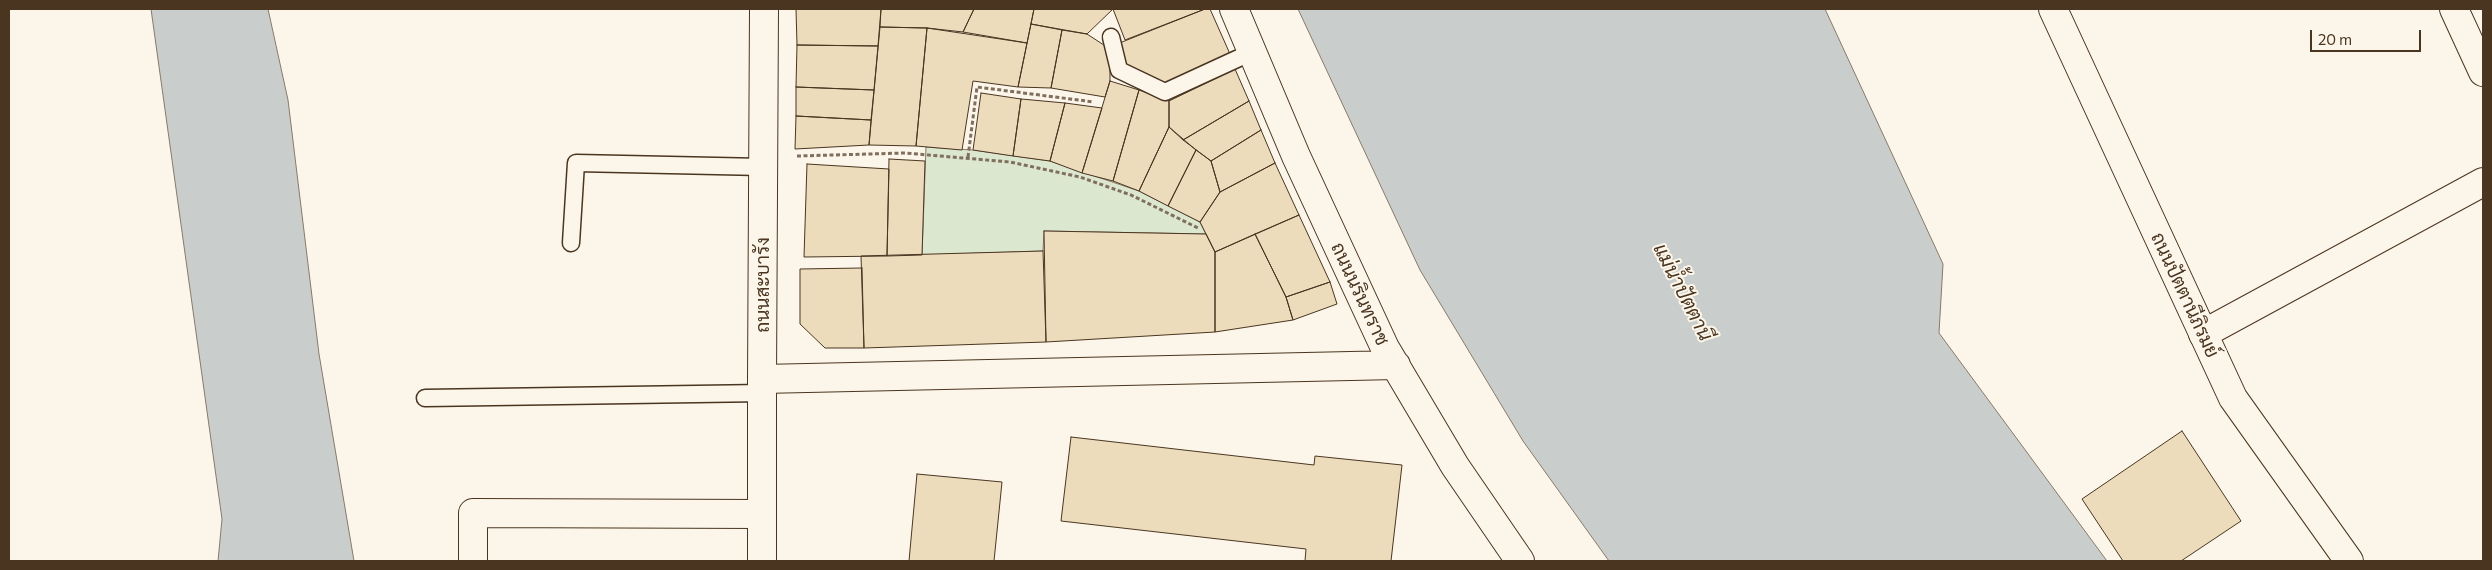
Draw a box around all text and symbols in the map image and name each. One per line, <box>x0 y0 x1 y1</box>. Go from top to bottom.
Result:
scale bar <box>2312 20 2423 52</box>
text: 20 m <box>2318 30 2352 48</box>
street label: ถนนปัตตานีภิรมย์ <box>2146 229 2224 361</box>
street label: ถนนสะบารัง <box>752 237 774 333</box>
street label: ถนนนรินทราช <box>1326 239 1394 349</box>
water label: แม่น้ำปัตตานี <box>1648 239 1718 345</box>

